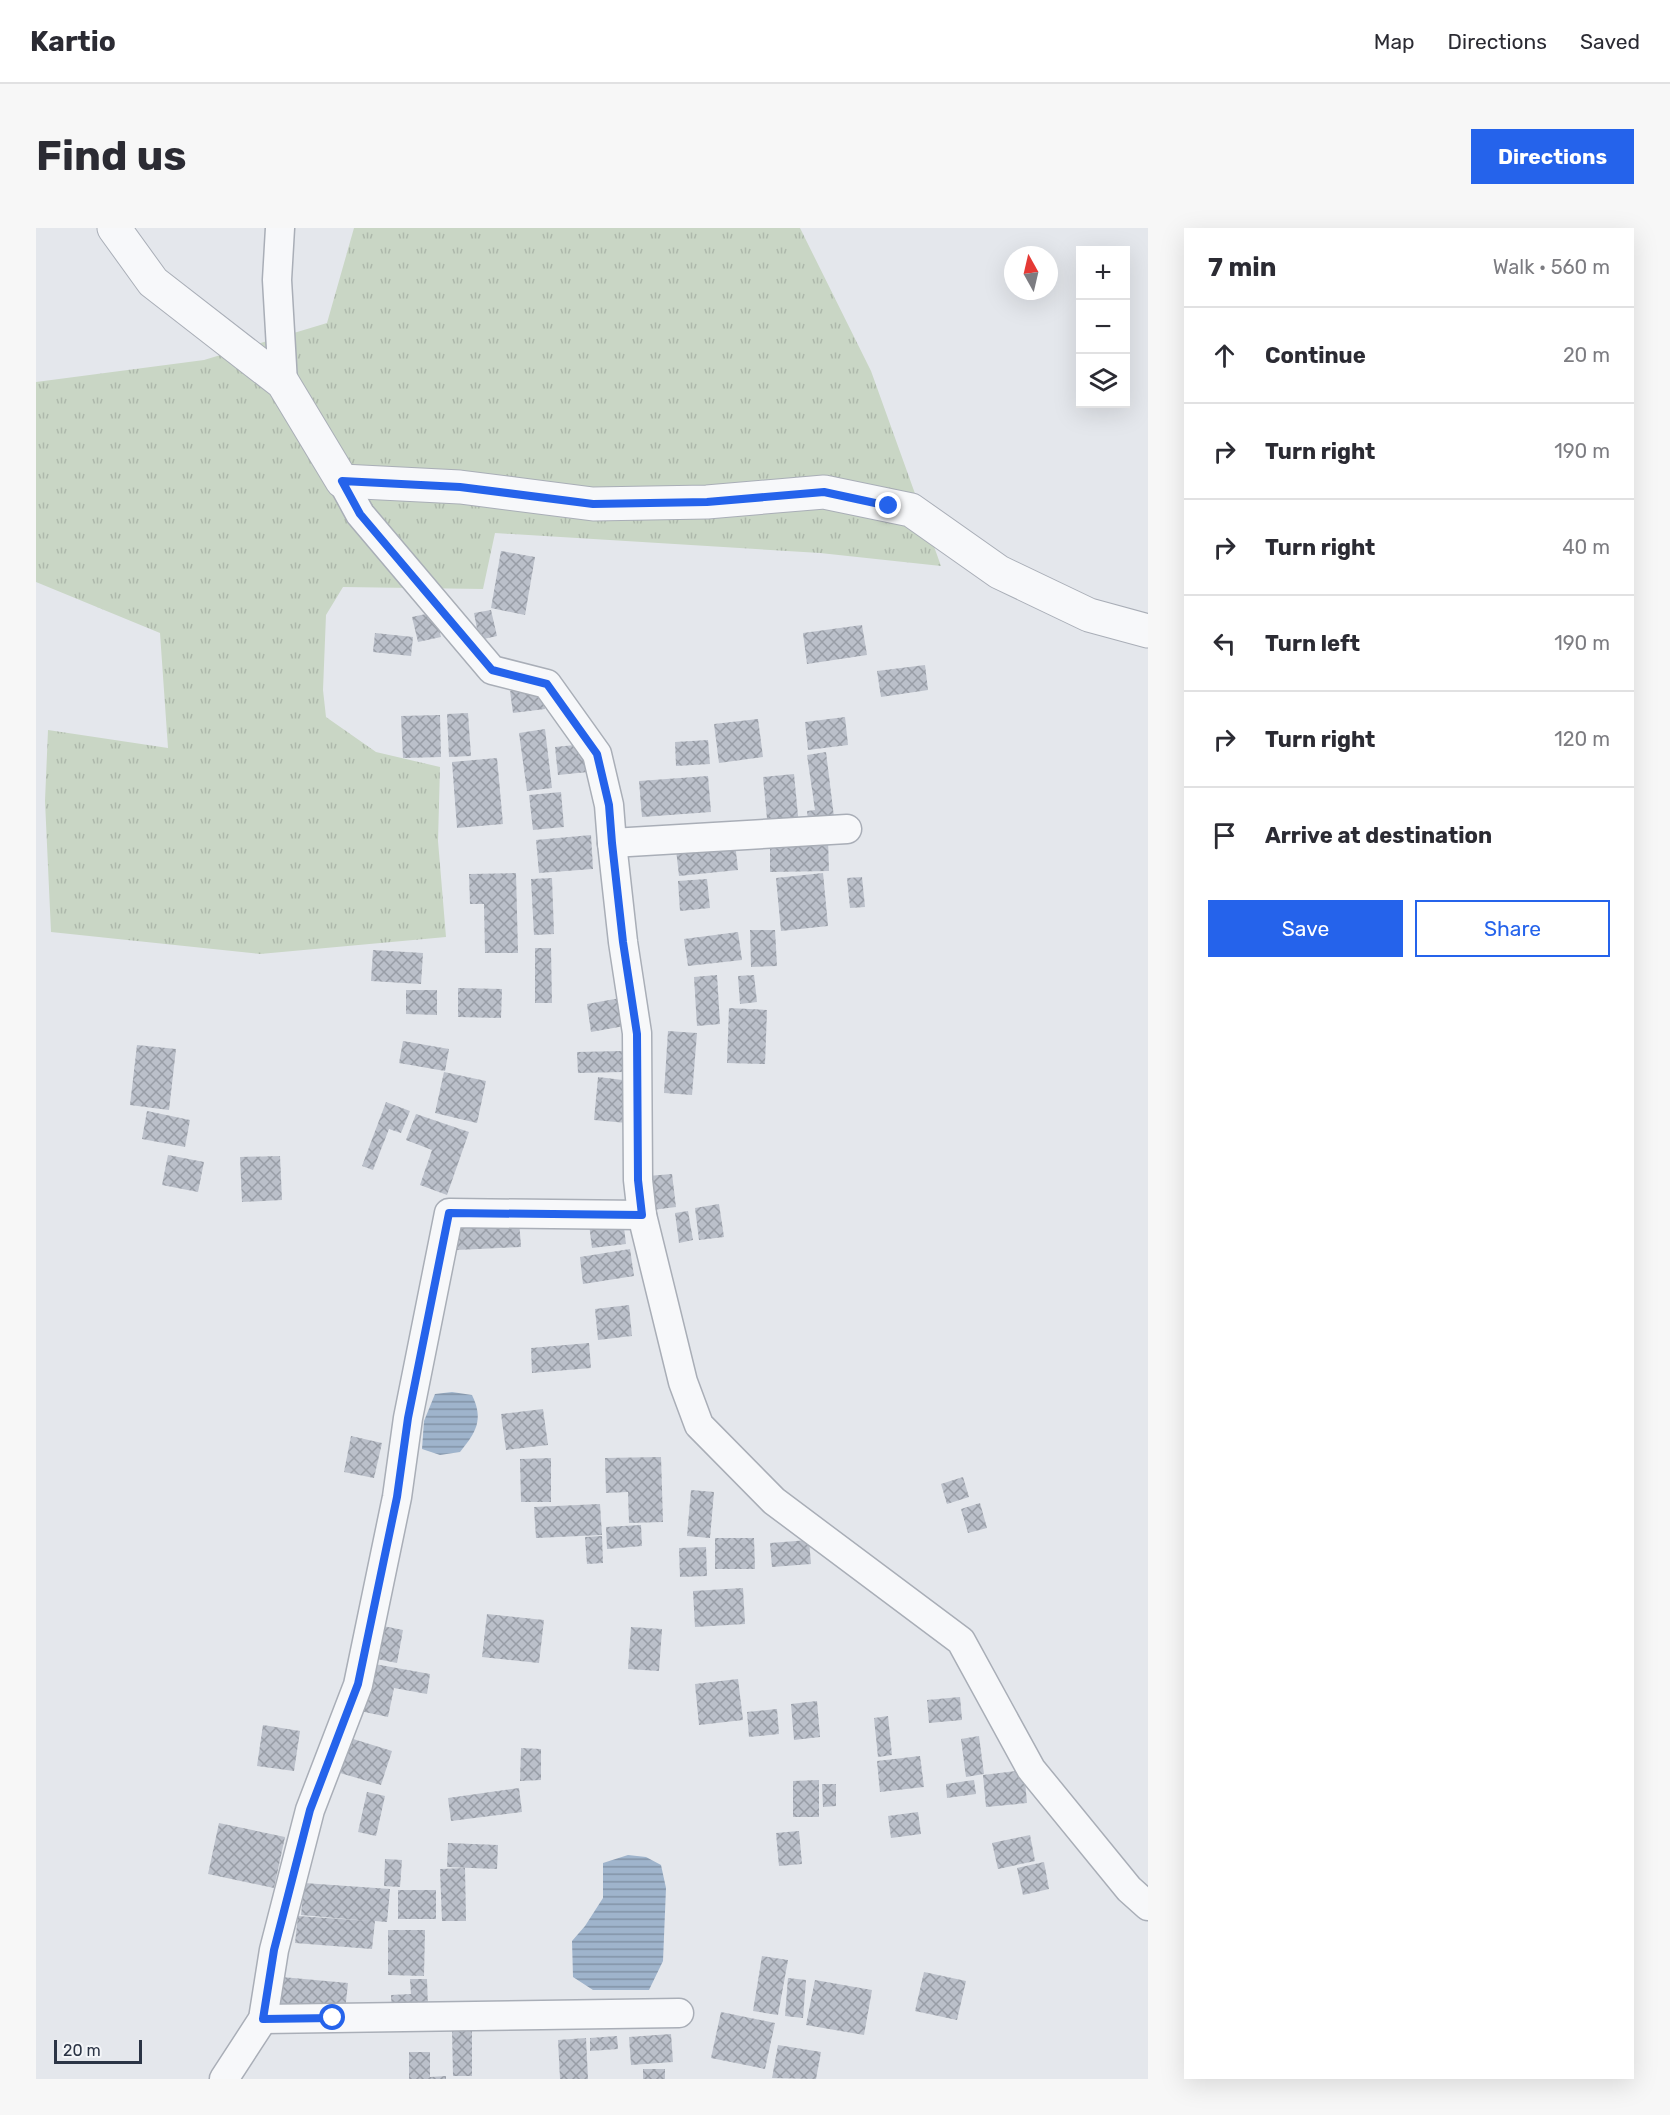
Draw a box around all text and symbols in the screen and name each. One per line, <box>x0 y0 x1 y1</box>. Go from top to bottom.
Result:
text: Kartio <box>30 25 116 58</box>
text: Map <box>1374 29 1415 54</box>
text: Directions <box>1448 29 1547 54</box>
text: Saved <box>1580 29 1640 54</box>
button: Directions <box>1471 129 1634 184</box>
text: Find us <box>36 131 187 181</box>
north arrow <box>1004 246 1058 300</box>
map controls <box>1076 246 1130 408</box>
button: + <box>1076 246 1130 300</box>
text: 7 min <box>1208 252 1276 283</box>
text: Walk · 560 m <box>1493 255 1610 279</box>
button: − <box>1076 300 1130 354</box>
icon: ahead <box>1208 339 1241 372</box>
text: Continue <box>1265 342 1366 369</box>
text: 20 m <box>1563 343 1610 367</box>
button: layers <box>1076 354 1130 408</box>
icon: right <box>1208 435 1241 468</box>
text: Turn right <box>1265 438 1375 465</box>
text: 190 m <box>1554 439 1610 463</box>
route end <box>875 492 901 518</box>
icon: right <box>1208 531 1241 564</box>
text: Turn right <box>1265 534 1375 561</box>
text: 40 m <box>1562 535 1610 559</box>
icon: left <box>1208 627 1241 660</box>
text: Turn left <box>1265 630 1360 657</box>
text: 190 m <box>1554 631 1610 655</box>
icon: right <box>1208 723 1241 756</box>
text: Turn right <box>1265 726 1375 753</box>
text: 120 m <box>1554 727 1610 751</box>
icon: arrive <box>1208 819 1241 852</box>
text: Arrive at destination <box>1265 822 1492 849</box>
button: Save <box>1208 900 1403 957</box>
button: Share <box>1415 900 1610 957</box>
route start <box>319 2004 345 2030</box>
scale bar <box>54 2037 142 2064</box>
text: 20 m <box>63 2041 101 2060</box>

